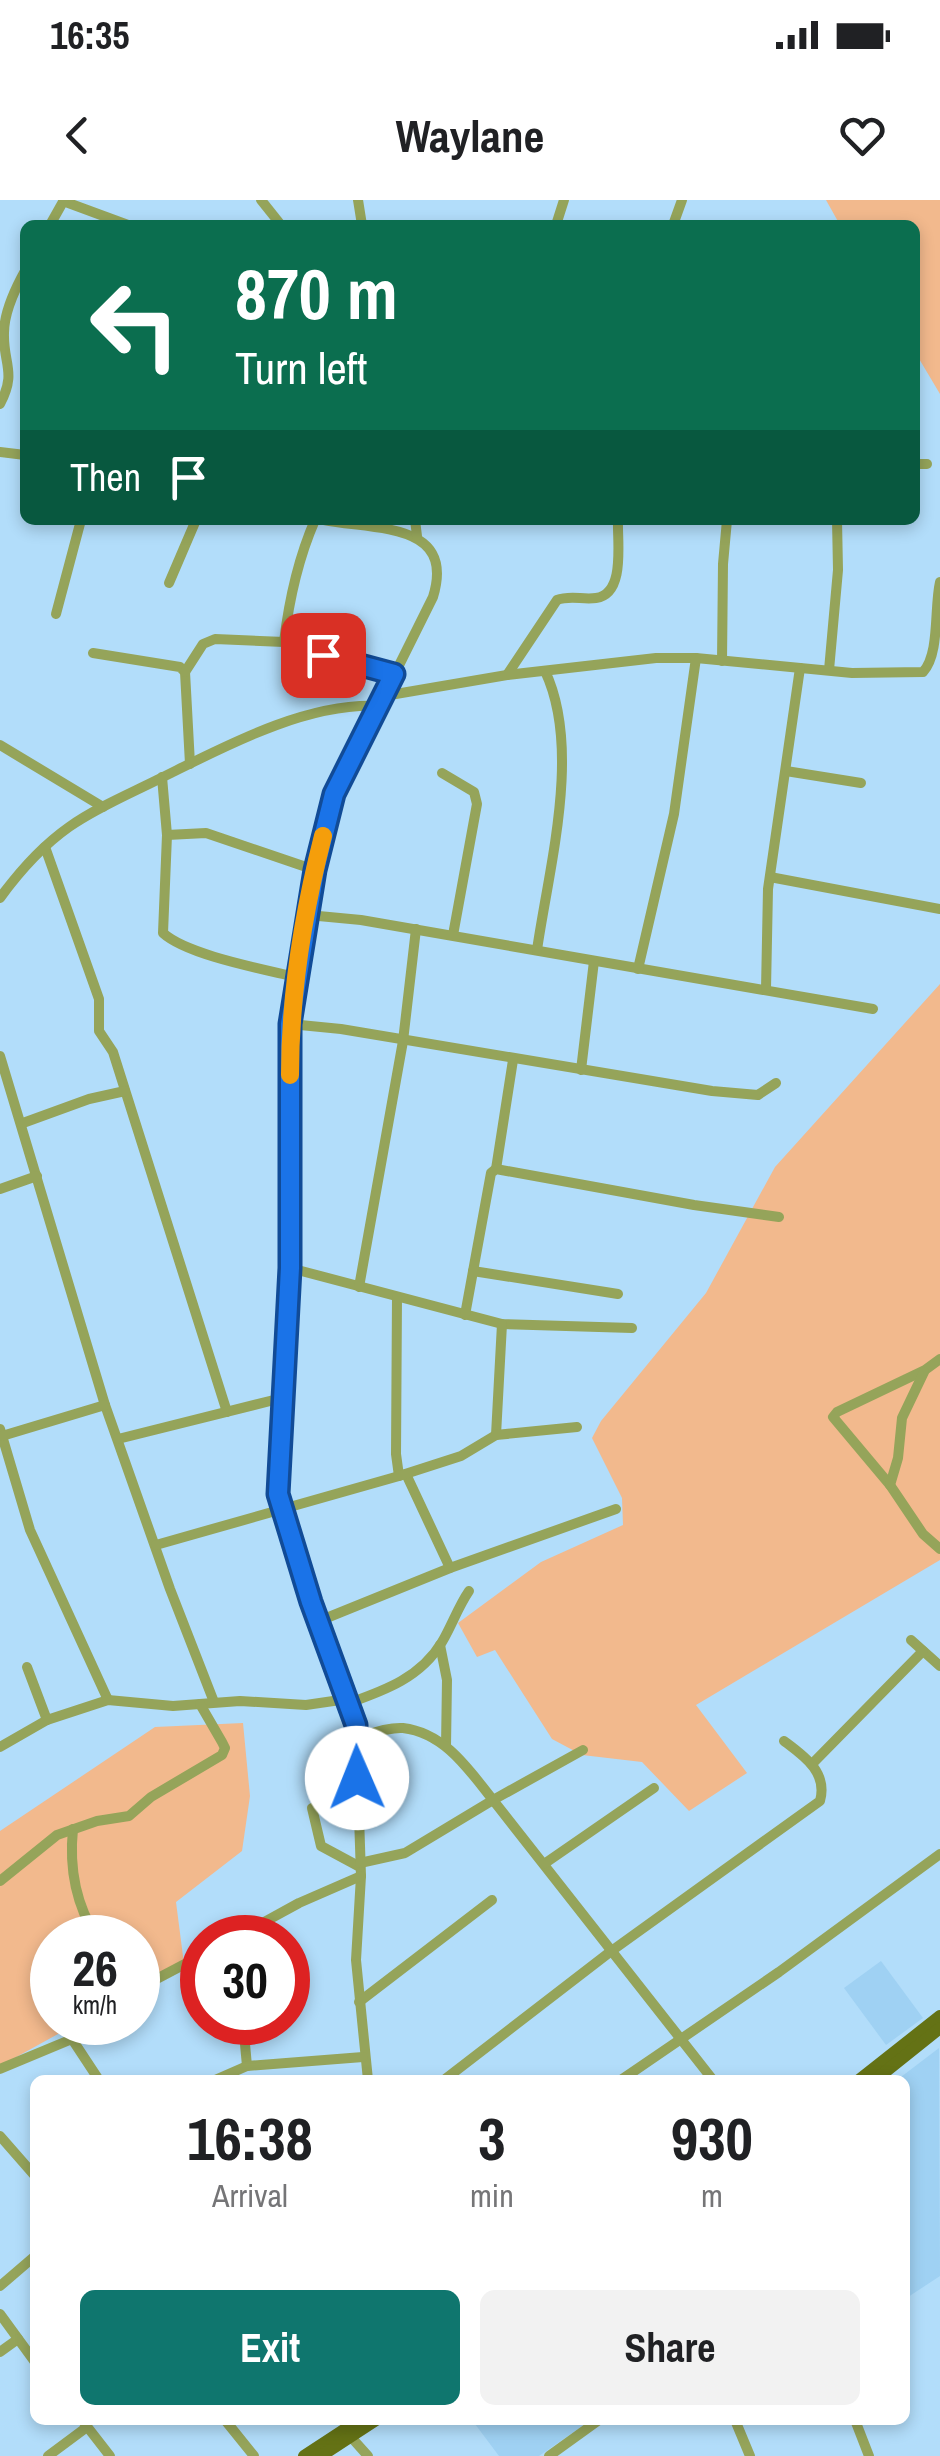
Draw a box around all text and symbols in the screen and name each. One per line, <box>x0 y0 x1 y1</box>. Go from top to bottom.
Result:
text: 16:35 <box>50 10 130 61</box>
text: Waylane <box>396 105 544 166</box>
icon: back <box>50 108 105 163</box>
icon: heart <box>835 108 890 163</box>
text: 870 m <box>235 247 398 341</box>
icon: left <box>70 260 200 390</box>
text: Turn left <box>235 337 367 398</box>
icon: arrive <box>161 450 216 505</box>
text: Then <box>70 452 141 503</box>
pin <box>281 613 366 698</box>
icon: arrive <box>296 628 351 683</box>
position arrow <box>305 1726 409 1830</box>
speed limit sign: 30 <box>180 1915 310 2045</box>
text: 26 <box>72 1934 118 2002</box>
text: km/h <box>73 1988 117 2022</box>
text: 16:38 <box>187 2098 313 2179</box>
text: 3 <box>478 2098 506 2179</box>
text: 930 <box>671 2098 753 2179</box>
text: Arrival <box>212 2174 288 2217</box>
text: min <box>470 2174 514 2217</box>
text: m <box>701 2174 723 2217</box>
button: Exit <box>80 2290 460 2405</box>
button: Share <box>480 2290 860 2405</box>

